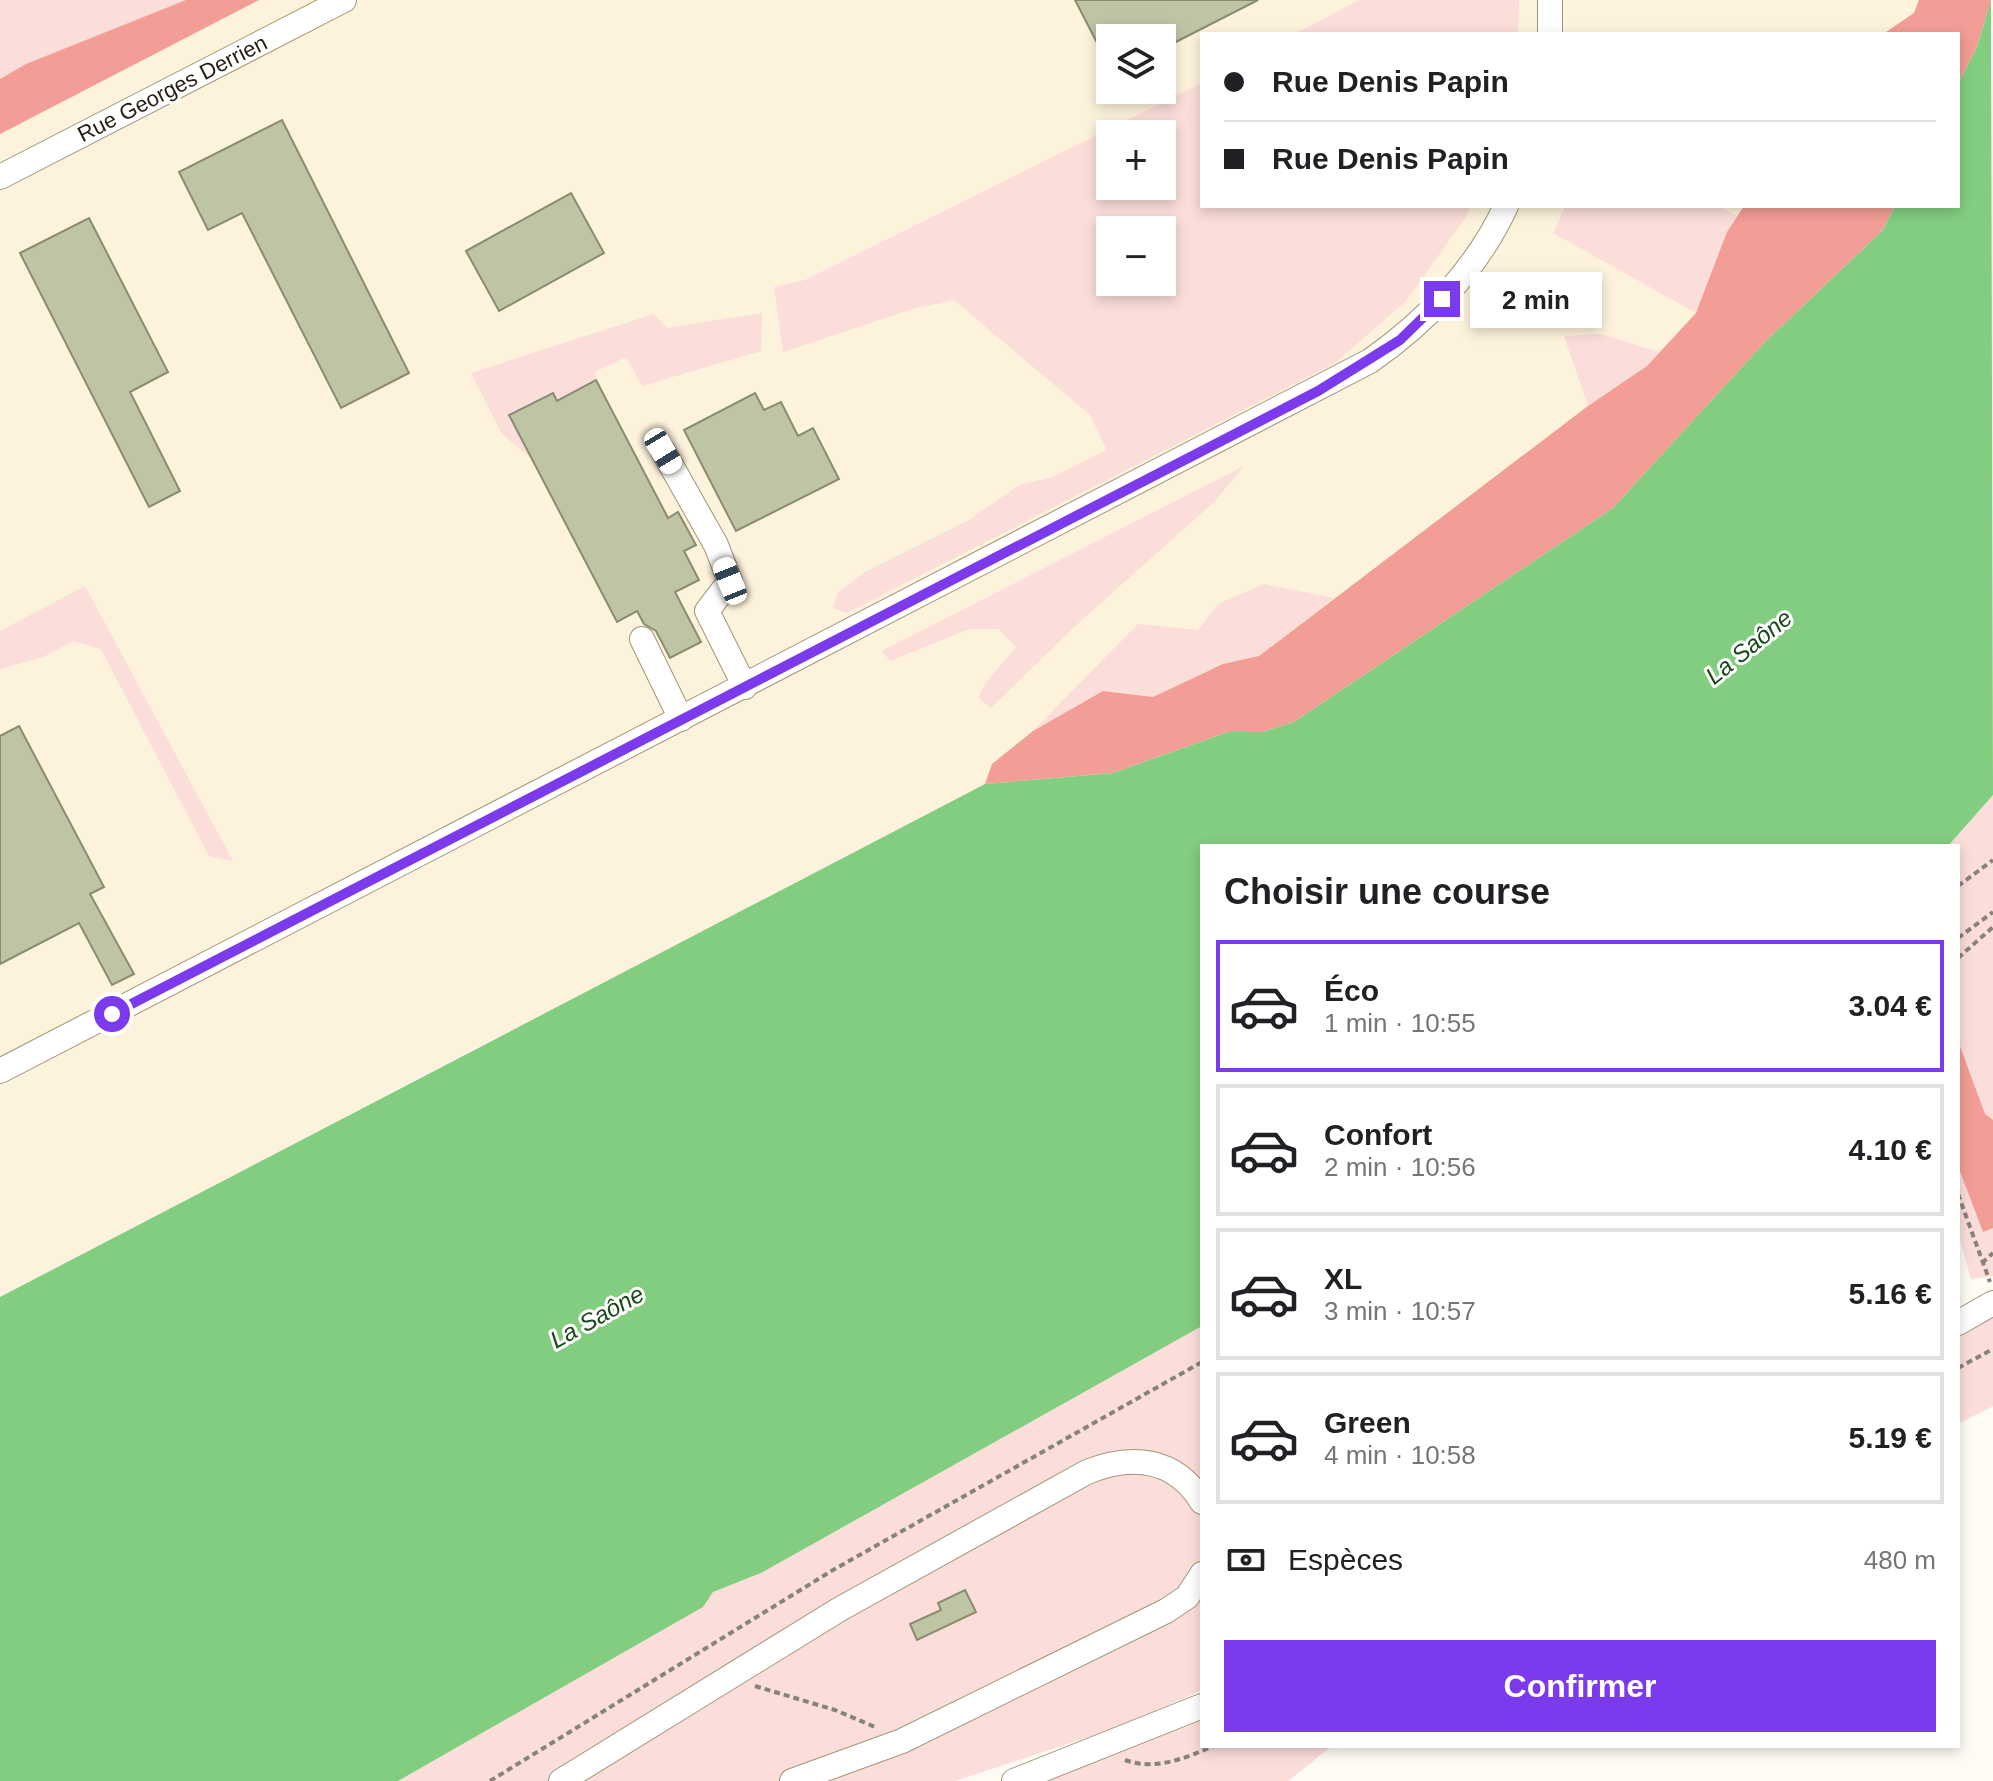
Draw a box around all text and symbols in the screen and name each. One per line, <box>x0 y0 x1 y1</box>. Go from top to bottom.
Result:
map controls <box>1096 24 1176 296</box>
button: layers <box>1096 24 1176 104</box>
street label: Rue Georges Derrien <box>73 30 271 147</box>
text: Rue Denis Papin <box>1272 65 1509 98</box>
button: + <box>1096 120 1176 200</box>
text: Rue Denis Papin <box>1272 142 1509 175</box>
button: − <box>1096 216 1176 296</box>
callout: 2 min <box>1470 271 1602 327</box>
route end <box>1424 281 1460 317</box>
text: 2 min <box>1502 285 1570 315</box>
car <box>640 424 686 478</box>
car <box>710 554 750 608</box>
water label: La Saône <box>1700 604 1797 689</box>
text: Choisir une course <box>1224 871 1550 912</box>
icon: car <box>1228 970 1300 1042</box>
text: Éco <box>1324 974 1379 1007</box>
text: 3.04 € <box>1849 989 1932 1022</box>
route start <box>94 996 130 1032</box>
text: 1 min · 10:55 <box>1324 1008 1476 1038</box>
icon: car <box>1228 1114 1300 1186</box>
text: Confort <box>1324 1118 1432 1151</box>
text: 4.10 € <box>1849 1133 1932 1166</box>
text: 2 min · 10:56 <box>1324 1152 1476 1182</box>
icon: car <box>1228 1258 1300 1330</box>
text: XL <box>1324 1262 1362 1295</box>
text: 5.16 € <box>1849 1277 1932 1310</box>
water label: La Saône <box>545 1280 648 1353</box>
text: 3 min · 10:57 <box>1324 1296 1476 1326</box>
icon: car <box>1228 1402 1300 1474</box>
text: Green <box>1324 1406 1411 1439</box>
text: 5.19 € <box>1849 1421 1932 1454</box>
text: 4 min · 10:58 <box>1324 1440 1476 1470</box>
icon: cash <box>1224 1538 1268 1582</box>
text: Espèces <box>1288 1543 1403 1576</box>
text: 480 m <box>1864 1545 1936 1575</box>
button: Confirmer <box>1224 1640 1936 1732</box>

